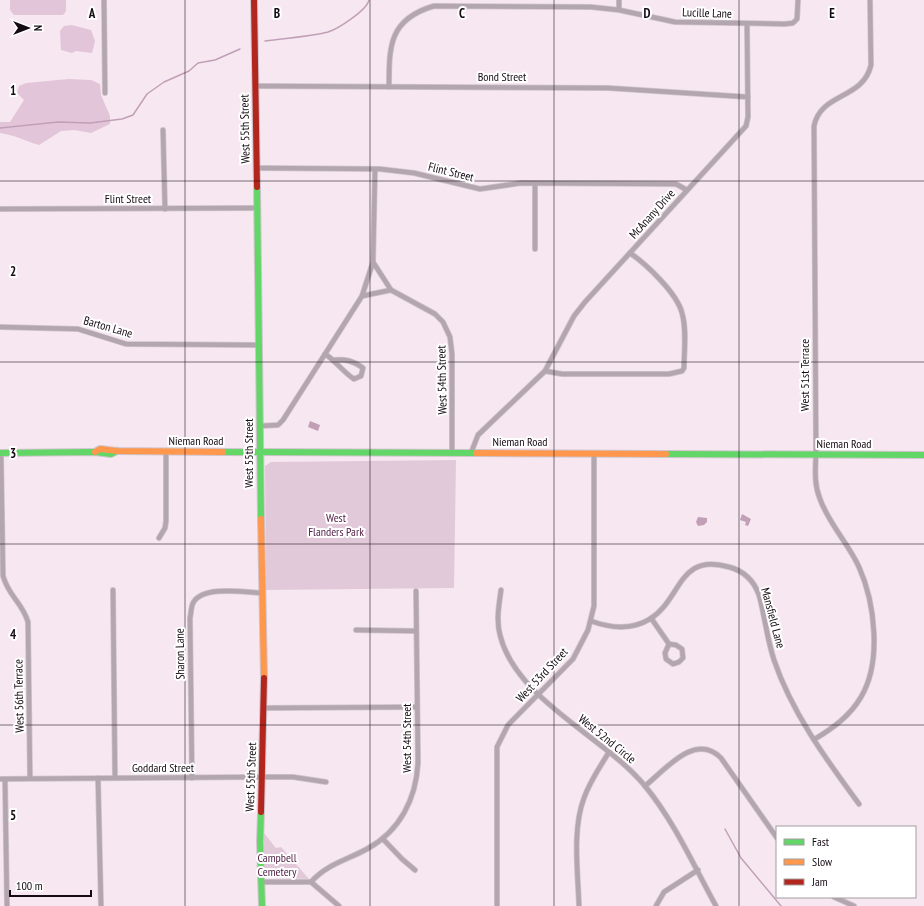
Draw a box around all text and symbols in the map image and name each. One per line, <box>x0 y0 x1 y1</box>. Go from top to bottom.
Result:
street label: Lucille Lane <box>682 4 732 21</box>
text: A <box>88 5 96 22</box>
text: B <box>274 5 280 22</box>
text: C <box>459 5 465 22</box>
text: D <box>644 5 651 22</box>
text: E <box>829 5 835 22</box>
north arrow <box>8 8 48 48</box>
text: N <box>31 25 45 31</box>
street label: Bond Street <box>478 69 527 84</box>
text: 1 <box>10 82 16 99</box>
street label: West 55th Street <box>236 94 253 164</box>
street label: Flint Street <box>427 159 476 185</box>
street label: McAnany Drive <box>625 186 678 242</box>
street label: Flint Street <box>105 191 152 206</box>
text: 2 <box>10 263 16 280</box>
street label: Barton Lane <box>82 312 134 341</box>
street label: West 51st Terrace <box>797 339 812 411</box>
street label: West 54th Street <box>433 345 450 415</box>
street label: West 55th Street <box>241 418 256 488</box>
street label: Nieman Road <box>169 433 223 448</box>
street label: Nieman Road <box>493 434 547 449</box>
street label: Nieman Road <box>817 436 871 451</box>
text: 3 <box>10 445 16 462</box>
park label: West Flanders Park <box>308 510 364 539</box>
street label: Mansfield Lane <box>758 586 789 650</box>
text: 4 <box>10 626 17 643</box>
street label: Sharon Lane <box>172 628 187 680</box>
street label: West 53rd Street <box>513 644 571 705</box>
street label: West 56th Terrace <box>10 659 27 733</box>
street label: West 54th Street <box>399 703 414 773</box>
street label: West 52nd Circle <box>576 711 639 766</box>
street label: West 55th Street <box>242 741 259 812</box>
street label: Goddard Street <box>132 760 195 775</box>
text: 5 <box>10 807 16 824</box>
legend <box>776 826 916 898</box>
text: Fast <box>812 834 830 849</box>
park label: Campbell Cemetery <box>258 850 297 879</box>
text: Slow <box>812 854 833 869</box>
scale bar <box>10 872 91 898</box>
text: Jam <box>811 874 828 889</box>
text: 100 m <box>16 878 43 893</box>

